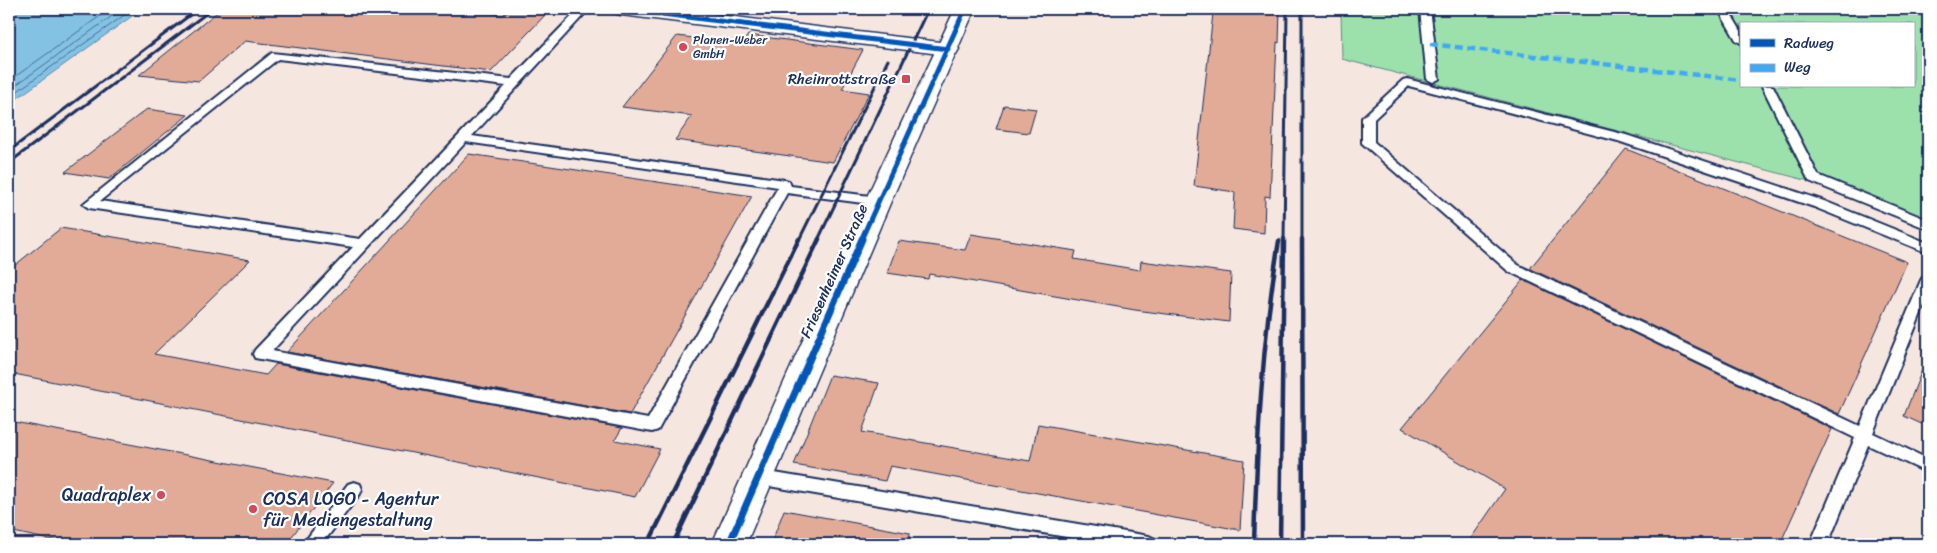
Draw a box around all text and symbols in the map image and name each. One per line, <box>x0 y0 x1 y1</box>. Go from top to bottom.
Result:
legend <box>1740 22 1914 88</box>
place label: Planen-Weber GmbH <box>693 29 768 65</box>
text: Radweg <box>1784 30 1834 56</box>
marker: Planen-Weber GmbH <box>677 41 689 53</box>
text: Weg <box>1784 54 1811 80</box>
place label: Rheinrottstraße <box>788 66 896 92</box>
marker: Rheinrottstraße <box>900 73 912 85</box>
street label: Friesenheimer Straße <box>793 199 875 342</box>
place label: Quadraplex <box>62 479 152 511</box>
place label: COSA LOGO - Agentur für Mediengestaltung <box>263 483 440 536</box>
marker: Quadraplex <box>155 489 167 501</box>
marker: COSA LOGO - Agentur für Mediengestaltung <box>247 503 259 515</box>

